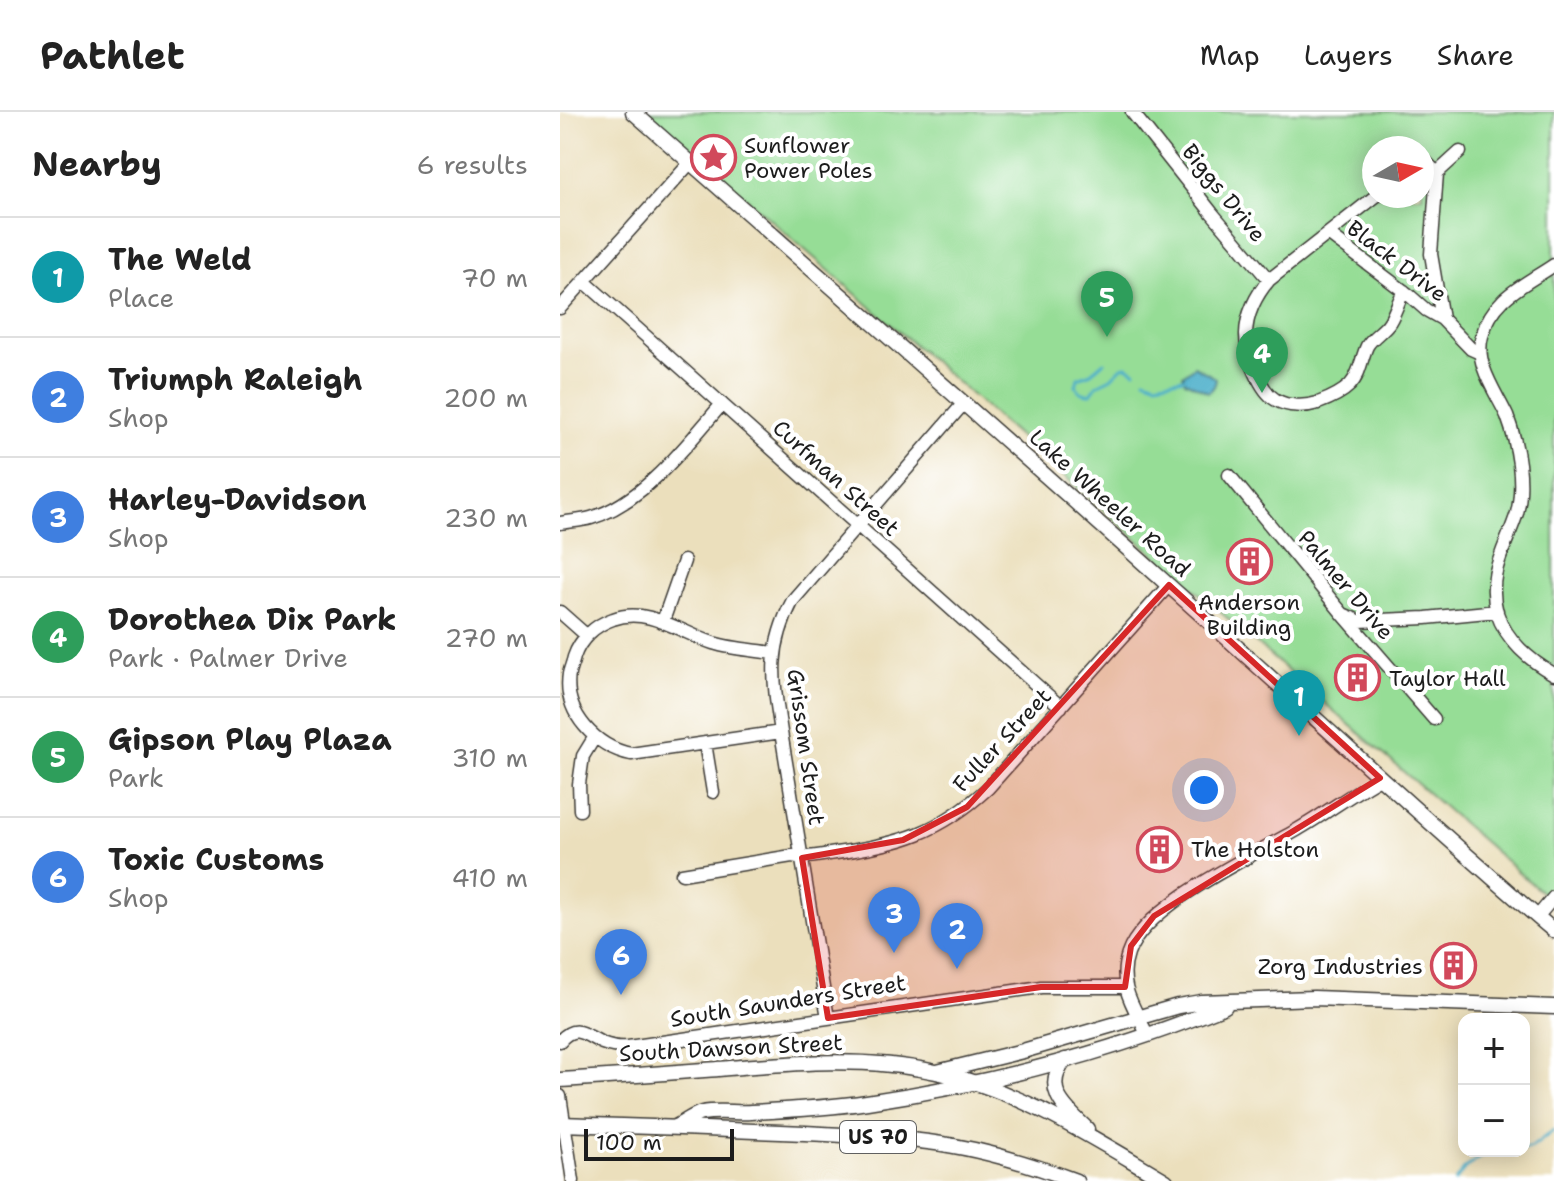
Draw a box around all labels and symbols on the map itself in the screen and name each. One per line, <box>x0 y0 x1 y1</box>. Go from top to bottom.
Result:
place label: Sunflower Power Poles <box>744 131 873 185</box>
place icon: Sunflower Power Poles <box>689 134 737 182</box>
north arrow <box>1362 136 1434 208</box>
street label: Biggs Drive <box>1176 138 1272 248</box>
street label: Black Drive <box>1341 214 1453 308</box>
pin: 5 <box>1081 271 1133 337</box>
pin: 4 <box>1236 327 1288 393</box>
street label: Curfman Street <box>766 413 906 543</box>
street label: Lake Wheeler Road <box>1023 423 1197 583</box>
street label: Palmer Drive <box>1292 524 1400 646</box>
building icon: Anderson Building <box>1225 537 1273 585</box>
place label: Anderson Building <box>1198 588 1300 642</box>
building icon: Taylor Hall <box>1334 654 1382 702</box>
place label: Taylor Hall <box>1389 664 1506 693</box>
street label: Grissom Street <box>781 667 831 827</box>
pin: 1 <box>1273 670 1325 736</box>
street label: Fuller Street <box>946 682 1058 798</box>
your location <box>1184 770 1224 810</box>
building icon: The Holston <box>1136 825 1184 873</box>
place label: The Holston <box>1191 835 1319 864</box>
pin: 3 <box>868 887 920 953</box>
pin: 2 <box>931 903 983 969</box>
pin: 6 <box>595 929 647 995</box>
building icon: Zorg Industries <box>1430 942 1478 990</box>
place label: Zorg Industries <box>1258 952 1423 981</box>
street label: South Saunders Street <box>668 968 908 1034</box>
street label: South Dawson Street <box>618 1028 844 1068</box>
road number: US 70 <box>840 1121 916 1153</box>
scale bar <box>584 1125 734 1161</box>

